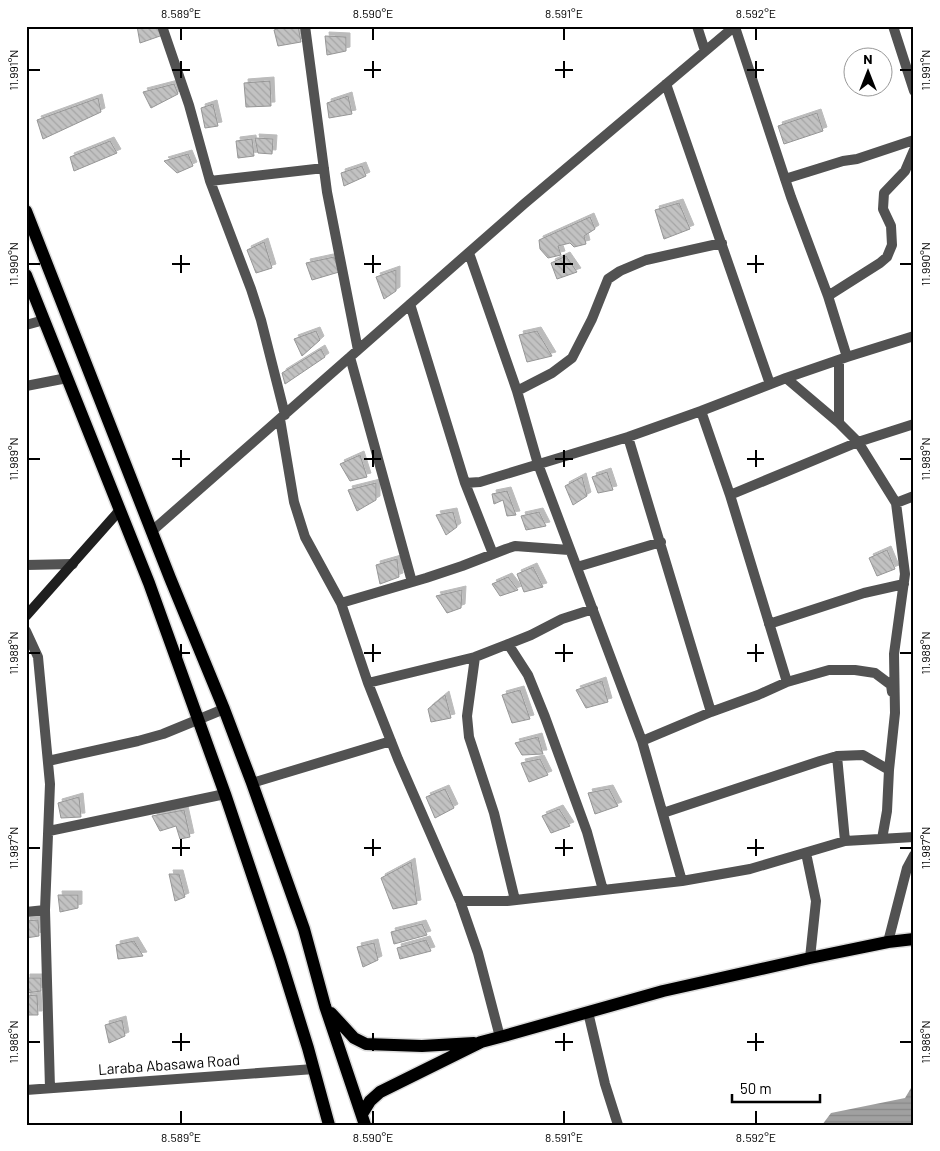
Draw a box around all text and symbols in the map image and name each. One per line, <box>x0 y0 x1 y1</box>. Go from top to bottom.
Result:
text: 8.589°E <box>161 6 201 20</box>
text: 8.590°E <box>353 6 393 20</box>
text: 8.591°E <box>545 6 583 20</box>
text: 8.592°E <box>736 6 776 20</box>
north arrow <box>842 48 892 98</box>
text: 11.991°N <box>6 50 20 90</box>
text: N <box>863 50 873 67</box>
text: 11.991°N <box>918 50 932 90</box>
text: 11.990°N <box>6 242 20 286</box>
text: 11.990°N <box>918 242 932 286</box>
text: 11.989°N <box>6 437 20 481</box>
text: 11.989°N <box>918 437 932 481</box>
text: 11.988°N <box>6 631 20 675</box>
text: 11.988°N <box>918 631 932 675</box>
text: 11.987°N <box>6 827 20 869</box>
text: 11.987°N <box>918 827 932 869</box>
text: 11.986°N <box>6 1020 20 1064</box>
text: 11.986°N <box>918 1020 932 1064</box>
street label: Laraba Abasawa Road <box>97 1050 241 1078</box>
scale bar <box>732 1071 820 1103</box>
text: 50 m <box>740 1079 772 1097</box>
text: 8.589°E <box>161 1130 201 1144</box>
text: 8.590°E <box>353 1130 393 1144</box>
text: 8.591°E <box>545 1130 583 1144</box>
text: 8.592°E <box>736 1130 776 1144</box>

